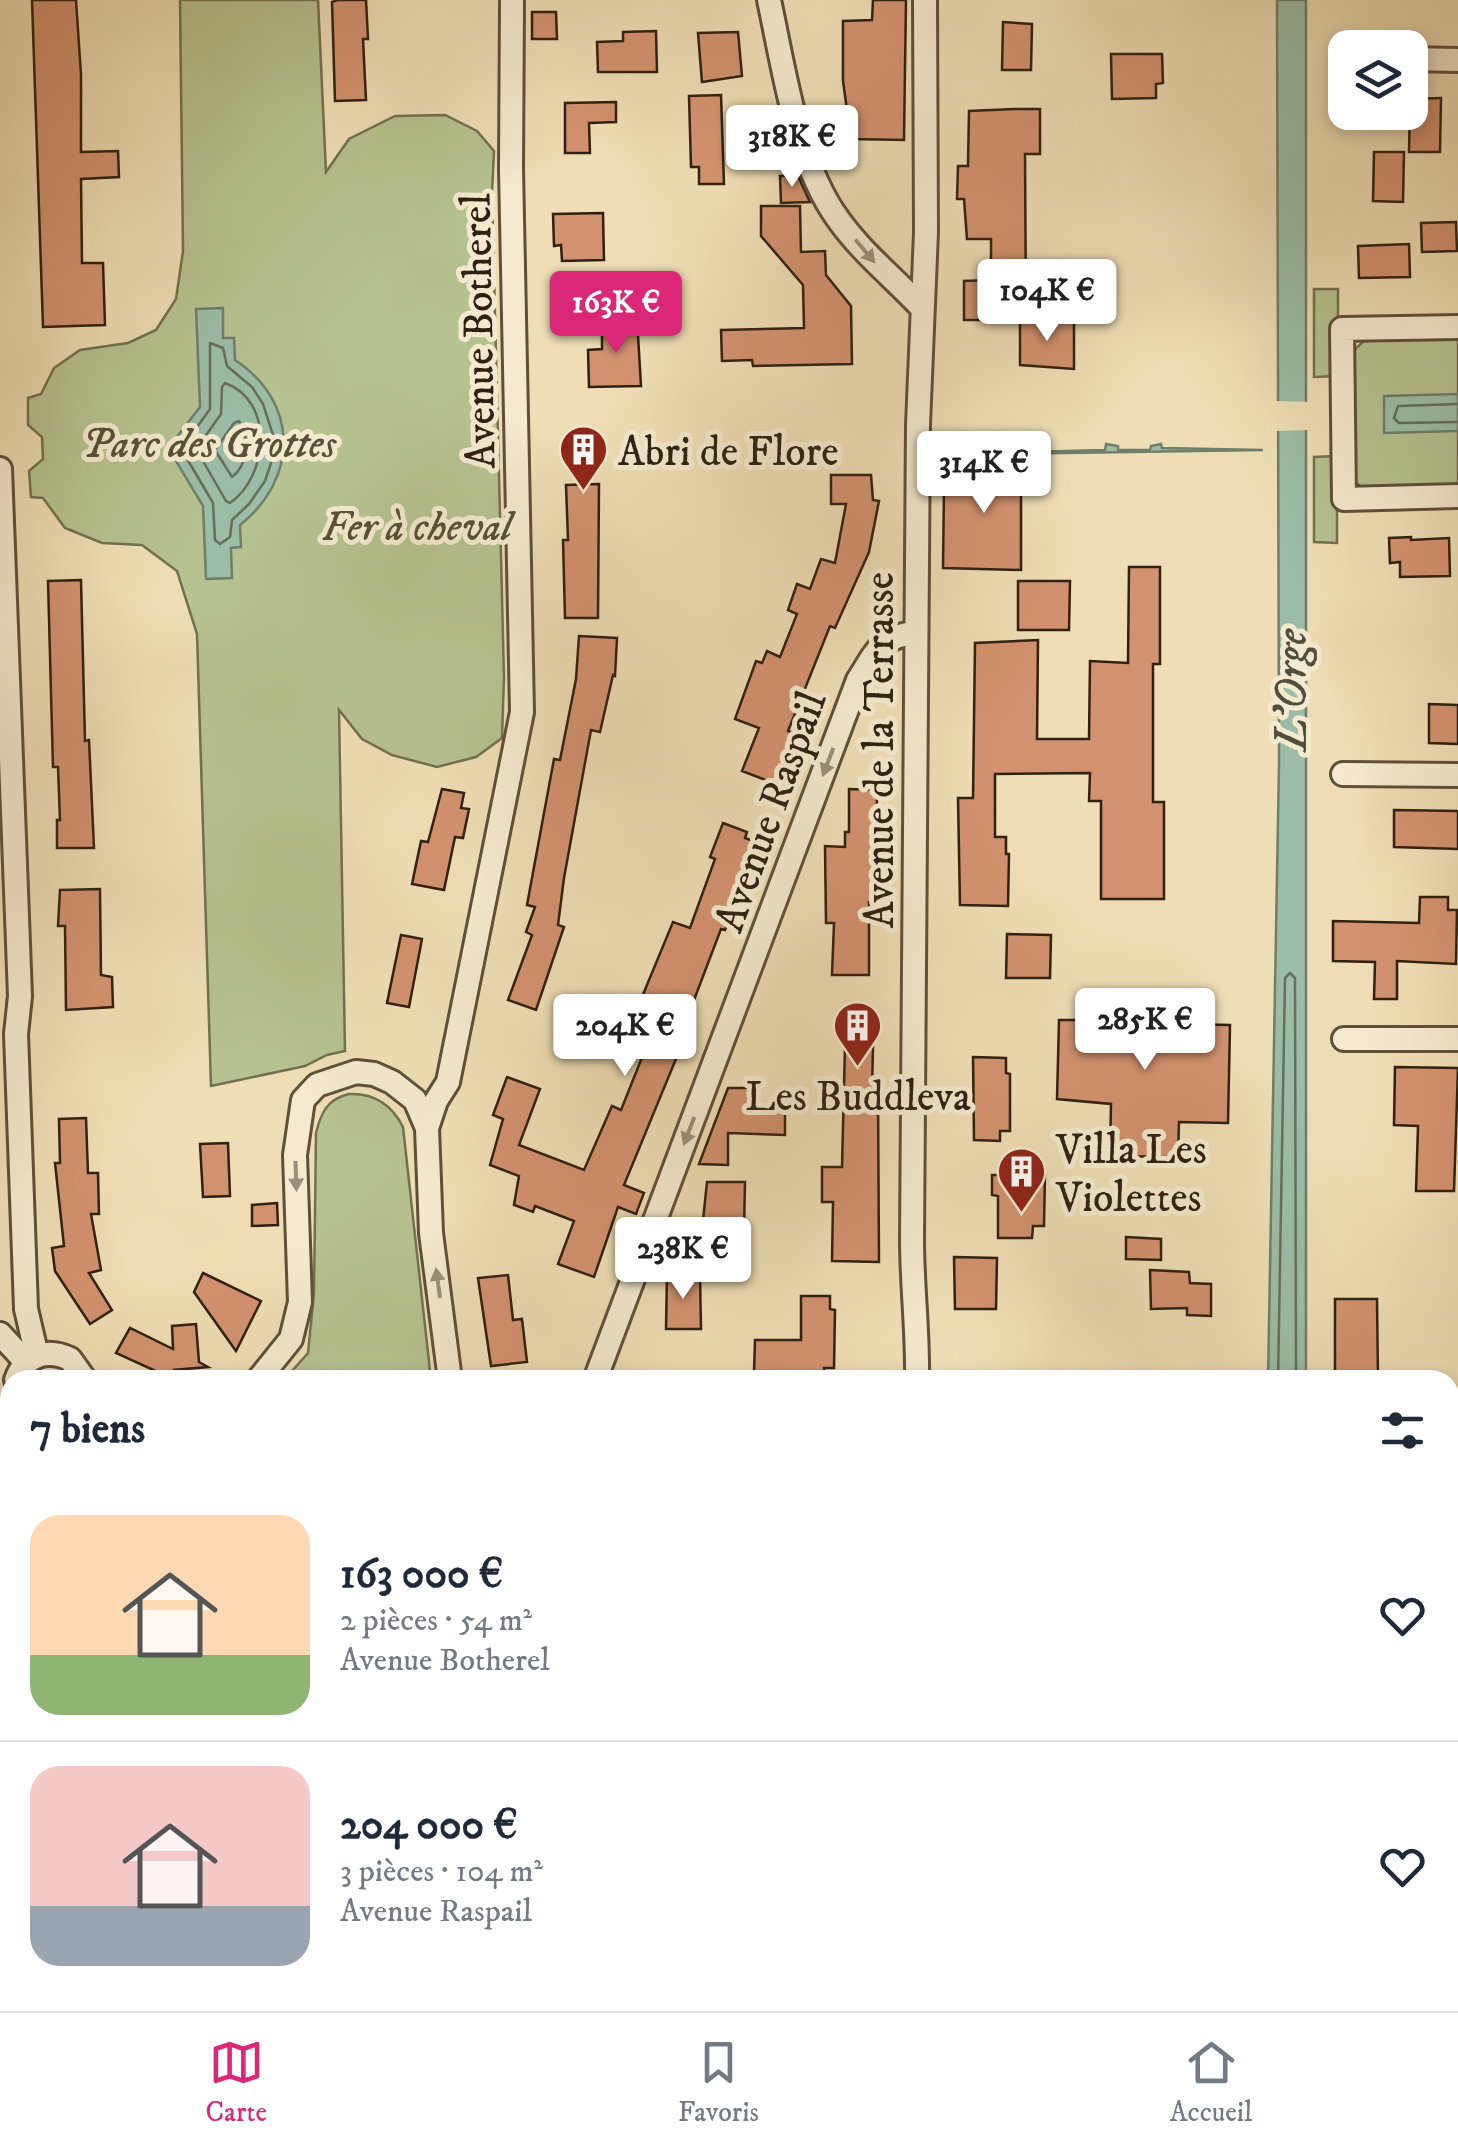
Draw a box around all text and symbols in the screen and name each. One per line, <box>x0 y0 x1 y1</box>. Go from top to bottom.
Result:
map controls <box>1328 30 1428 130</box>
button: layers <box>1328 30 1428 130</box>
pin: 318K € <box>711 105 873 190</box>
text: 318K € <box>748 117 836 157</box>
street label: Avenue Botherel <box>452 192 508 469</box>
one-way arrow <box>853 238 875 263</box>
pin: 104K € <box>966 259 1128 344</box>
pin: 163K € <box>535 271 697 356</box>
text: 104K € <box>999 271 1095 311</box>
text: 163K € <box>572 283 660 323</box>
park label: Parc des Grottes <box>82 419 337 471</box>
building icon: Abri de Flore <box>557 424 609 492</box>
place label: Abri de Flore <box>618 427 839 479</box>
pin: 314K € <box>903 431 1065 516</box>
text: 314K € <box>939 443 1029 483</box>
park label: Fer à cheval <box>322 502 516 554</box>
street label: Avenue de la Terrasse <box>855 572 907 928</box>
water label: L'Orge <box>1265 627 1321 754</box>
street label: Avenue Raspail <box>704 684 840 939</box>
one-way arrow <box>820 747 836 777</box>
pin: 285K € <box>1064 988 1226 1073</box>
pin: 204K € <box>544 994 706 1079</box>
building icon: Les Buddleva <box>832 1000 884 1068</box>
text: 285K € <box>1097 1000 1193 1040</box>
text: 204K € <box>575 1006 675 1046</box>
place label: Les Buddleva <box>745 1072 971 1124</box>
one-way arrow <box>681 1117 696 1147</box>
place label: Villa Les Violettes <box>1055 1125 1207 1225</box>
building icon: Villa Les Violettes <box>995 1146 1047 1214</box>
one-way arrow <box>288 1160 304 1192</box>
pin: 238K € <box>602 1217 764 1302</box>
text: 238K € <box>637 1229 729 1269</box>
one-way arrow <box>429 1267 445 1299</box>
icon: filters <box>1375 1403 1430 1458</box>
text: 7 biens <box>30 1404 145 1456</box>
text: 163 000 € <box>340 1549 503 1601</box>
icon: home <box>110 1555 230 1675</box>
icon: heart <box>1375 1588 1430 1643</box>
text: 2 pièces · 54 m² <box>340 1601 532 1641</box>
text: Avenue Botherel <box>340 1641 550 1681</box>
text: 204 000 € <box>340 1800 518 1852</box>
icon: home <box>110 1806 230 1926</box>
icon: heart <box>1375 1839 1430 1894</box>
text: 3 pièces · 104 m² <box>340 1852 543 1892</box>
text: Avenue Raspail <box>340 1892 532 1932</box>
tab: Carte <box>205 2035 267 2130</box>
tab: Favoris <box>678 2035 759 2130</box>
tab: Accueil <box>1170 2035 1252 2130</box>

